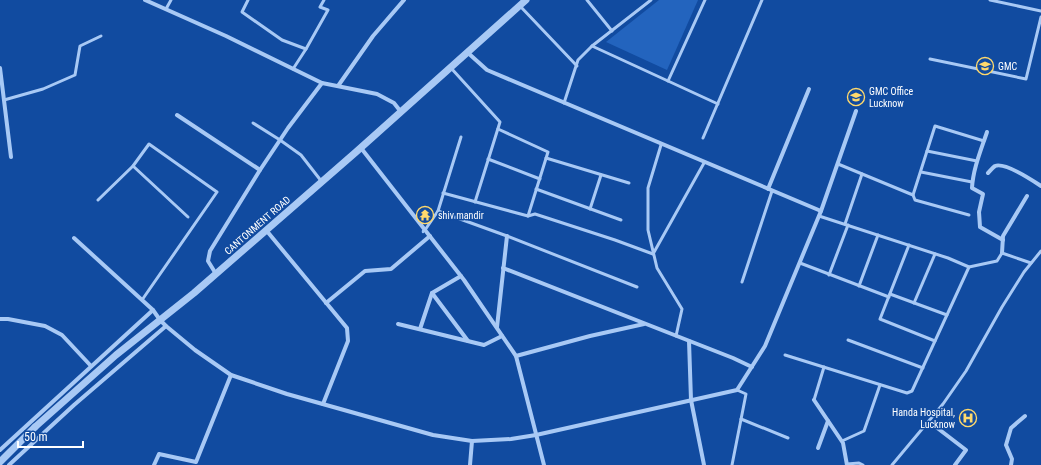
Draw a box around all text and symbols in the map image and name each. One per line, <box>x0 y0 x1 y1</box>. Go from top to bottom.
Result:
school or university icon: GMC <box>975 56 995 76</box>
place label: GMC <box>998 61 1017 72</box>
place label: GMC Office Lucknow <box>869 86 914 109</box>
school or university icon: GMC Office Lucknow <box>846 87 866 107</box>
street label: CANTONMENT ROAD <box>222 194 293 257</box>
temple icon: shiv mandir <box>415 205 435 225</box>
place label: shiv mandir <box>438 210 484 221</box>
place label: Handa Hospital, Lucknow <box>892 407 955 430</box>
hospital icon: Handa Hospital, Lucknow <box>958 408 978 428</box>
scale bar <box>18 423 83 449</box>
text: 50 m <box>24 430 48 444</box>

